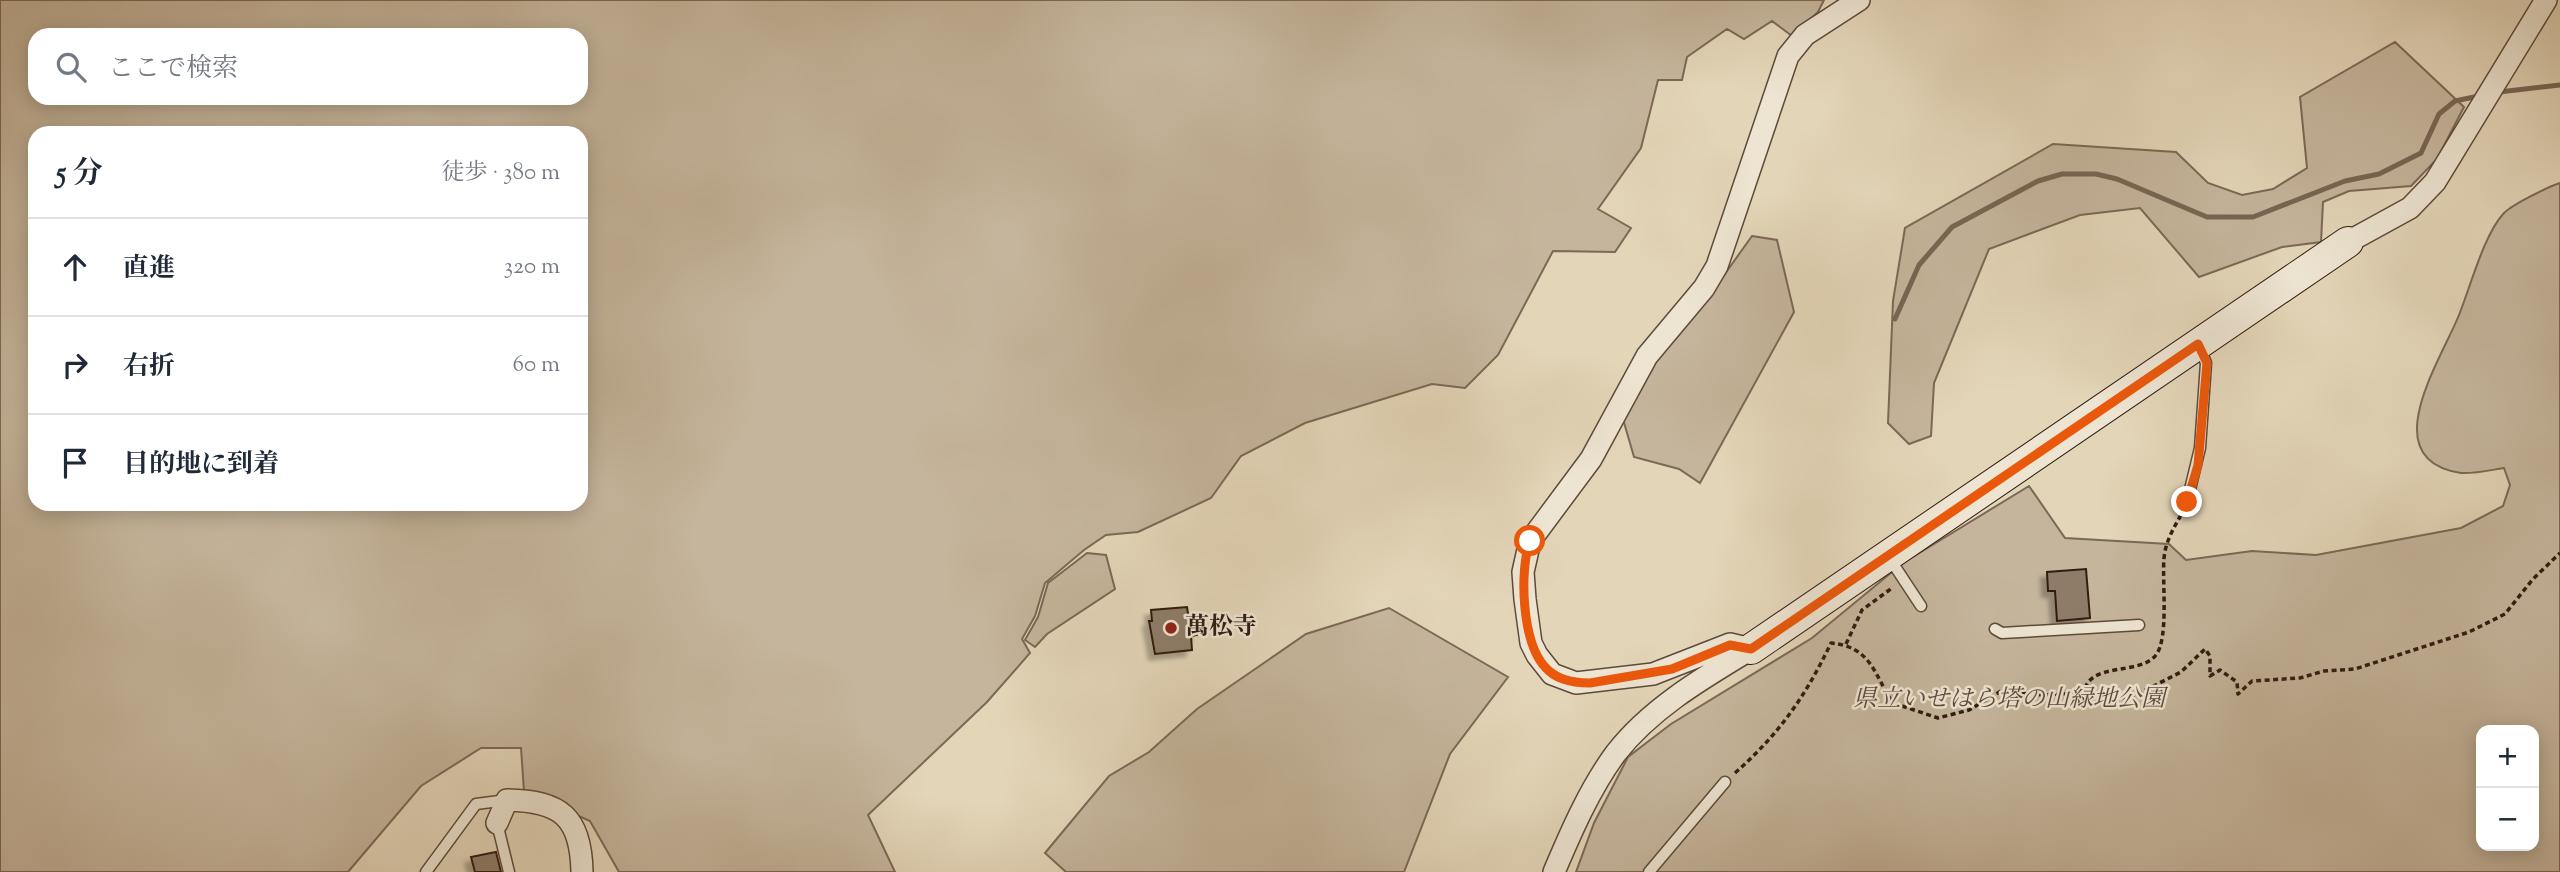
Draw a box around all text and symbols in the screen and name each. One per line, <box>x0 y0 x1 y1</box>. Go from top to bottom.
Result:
search box <box>28 28 588 105</box>
icon: search <box>52 48 90 86</box>
text: ここで検索 <box>108 51 238 88</box>
text: 5 分 <box>56 153 103 196</box>
text: 徒歩 · 380 m <box>442 157 560 190</box>
icon: ahead <box>56 248 94 286</box>
text: 直進 <box>123 251 175 288</box>
text: 320 m <box>504 251 560 284</box>
icon: right <box>56 346 94 384</box>
text: 右折 <box>123 349 175 386</box>
text: 60 m <box>512 349 560 382</box>
icon: arrive <box>56 444 94 482</box>
text: 目的地に到着 <box>123 447 279 484</box>
route end <box>2171 486 2202 517</box>
route start <box>1514 525 1545 556</box>
place label: 萬松寺 <box>1185 611 1257 645</box>
marker: 萬松寺 <box>1163 620 1179 636</box>
park label: 県立いせはら塔の山緑地公園 <box>1853 683 2169 717</box>
map controls <box>2476 725 2539 851</box>
button: + <box>2476 725 2539 788</box>
button: − <box>2476 788 2539 851</box>

